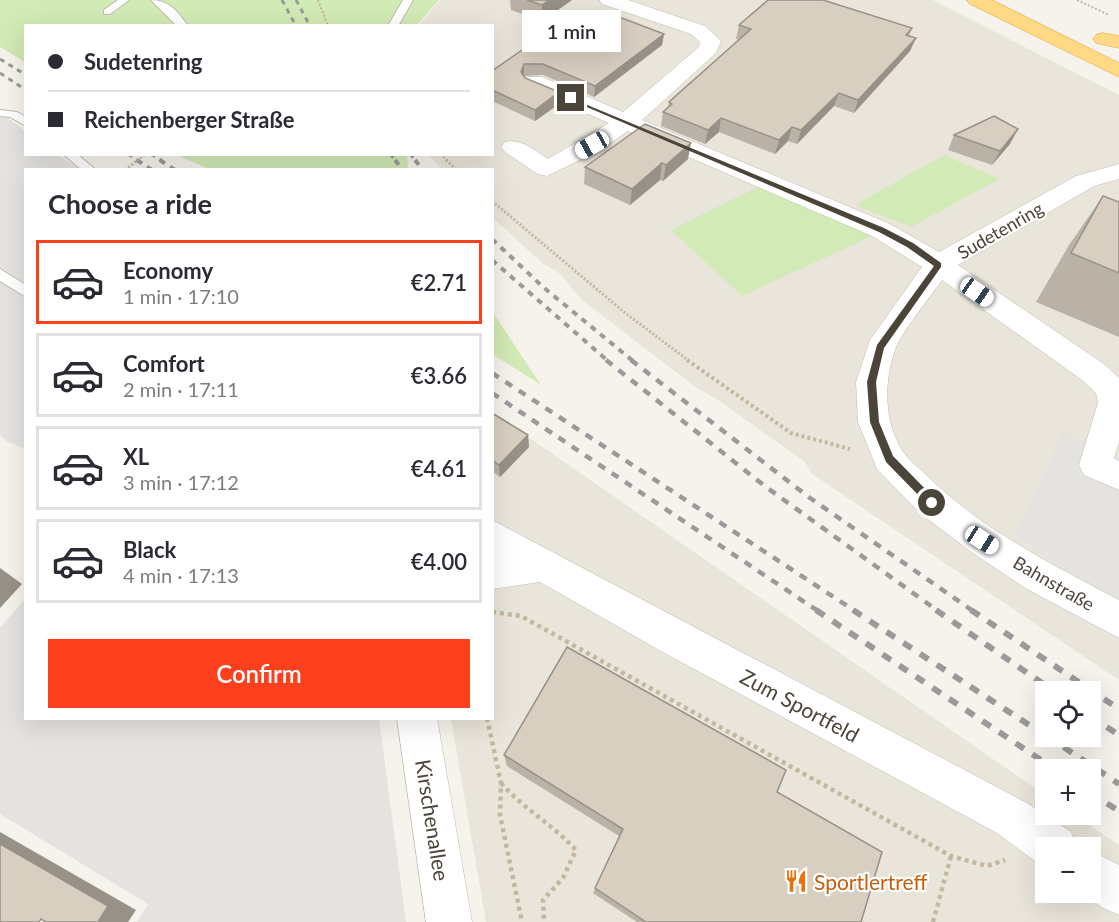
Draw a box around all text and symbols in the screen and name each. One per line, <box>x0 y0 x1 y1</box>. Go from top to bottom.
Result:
callout: 1 min <box>522 11 620 53</box>
text: 1 min <box>547 19 596 43</box>
text: Sudetenring <box>84 48 202 75</box>
route end <box>557 84 584 111</box>
text: Reichenberger Straße <box>84 106 294 133</box>
car <box>572 128 612 162</box>
text: Choose a ride <box>48 187 212 220</box>
street label: Sudetenring <box>953 197 1047 263</box>
icon: car <box>51 255 105 309</box>
text: Economy <box>123 257 213 284</box>
text: €2.71 <box>411 269 467 296</box>
car <box>957 274 997 310</box>
text: 1 min · 17:10 <box>123 284 239 308</box>
icon: car <box>51 348 105 402</box>
text: Comfort <box>123 350 205 377</box>
text: €3.66 <box>411 362 467 389</box>
text: 2 min · 17:11 <box>123 377 239 401</box>
icon: car <box>51 441 105 495</box>
text: XL <box>123 443 149 470</box>
text: €4.61 <box>411 455 467 482</box>
text: 3 min · 17:12 <box>123 470 239 494</box>
route start <box>918 489 945 516</box>
car <box>962 523 1002 557</box>
icon: car <box>51 534 105 588</box>
text: Black <box>123 536 176 563</box>
text: €4.00 <box>411 548 467 575</box>
street label: Bahnstraße <box>1009 551 1099 615</box>
text: 4 min · 17:13 <box>123 563 239 587</box>
button: Confirm <box>48 639 470 708</box>
street label: Zum Sportfeld <box>736 663 864 747</box>
map controls <box>1035 681 1101 903</box>
button: locate <box>1035 681 1101 747</box>
street label: Kirschenallee <box>411 757 455 883</box>
button: + <box>1035 759 1101 825</box>
button: − <box>1035 837 1101 903</box>
restaurant icon: Sportlertreff <box>783 868 809 894</box>
place label: Sportlertreff <box>814 869 927 894</box>

